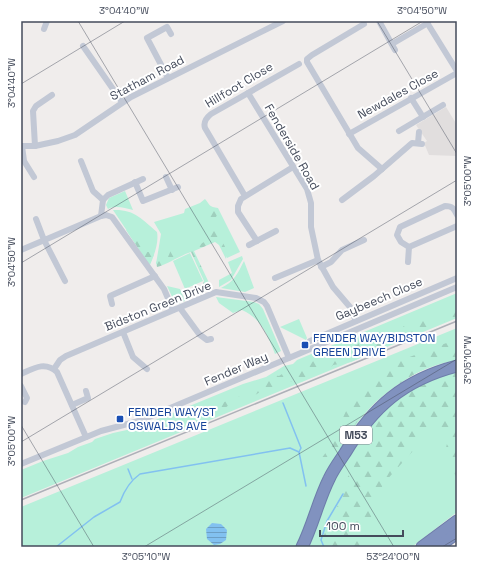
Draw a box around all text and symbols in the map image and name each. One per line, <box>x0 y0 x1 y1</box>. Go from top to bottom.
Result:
text: 3°04'40"W <box>99 4 149 17</box>
text: 3°04'50"W <box>397 4 447 17</box>
street label: Statham Road <box>107 52 187 104</box>
text: 3°04'40"W <box>5 58 18 108</box>
street label: Hillfoot Close <box>202 58 276 112</box>
street label: Newdales Close <box>355 65 441 123</box>
street label: Fenderside Road <box>261 101 323 193</box>
text: 3°05'00"W <box>461 155 474 206</box>
text: 3°04'50"W <box>5 237 18 287</box>
street label: Gaybeech Close <box>333 273 425 325</box>
street label: Bidston Green Drive <box>102 277 214 335</box>
place label: FENDER WAY/BIDSTON GREEN DRIVE <box>313 330 436 360</box>
text: 3°05'10"W <box>461 336 474 384</box>
marker: FENDER WAY/BIDSTON GREEN DRIVE <box>300 340 310 350</box>
street label: Fender Way <box>202 348 270 390</box>
place label: FENDER WAY/ST OSWALDS AVE <box>128 404 216 434</box>
marker: FENDER WAY/ST OSWALDS AVE <box>115 414 125 424</box>
text: 3°05'00"W <box>5 415 18 466</box>
road number: M53 <box>340 426 372 444</box>
scale bar <box>320 512 403 538</box>
text: 100 m <box>326 518 360 534</box>
text: 3°05'10"W <box>122 550 170 563</box>
text: 53°24'00"N <box>366 550 420 563</box>

